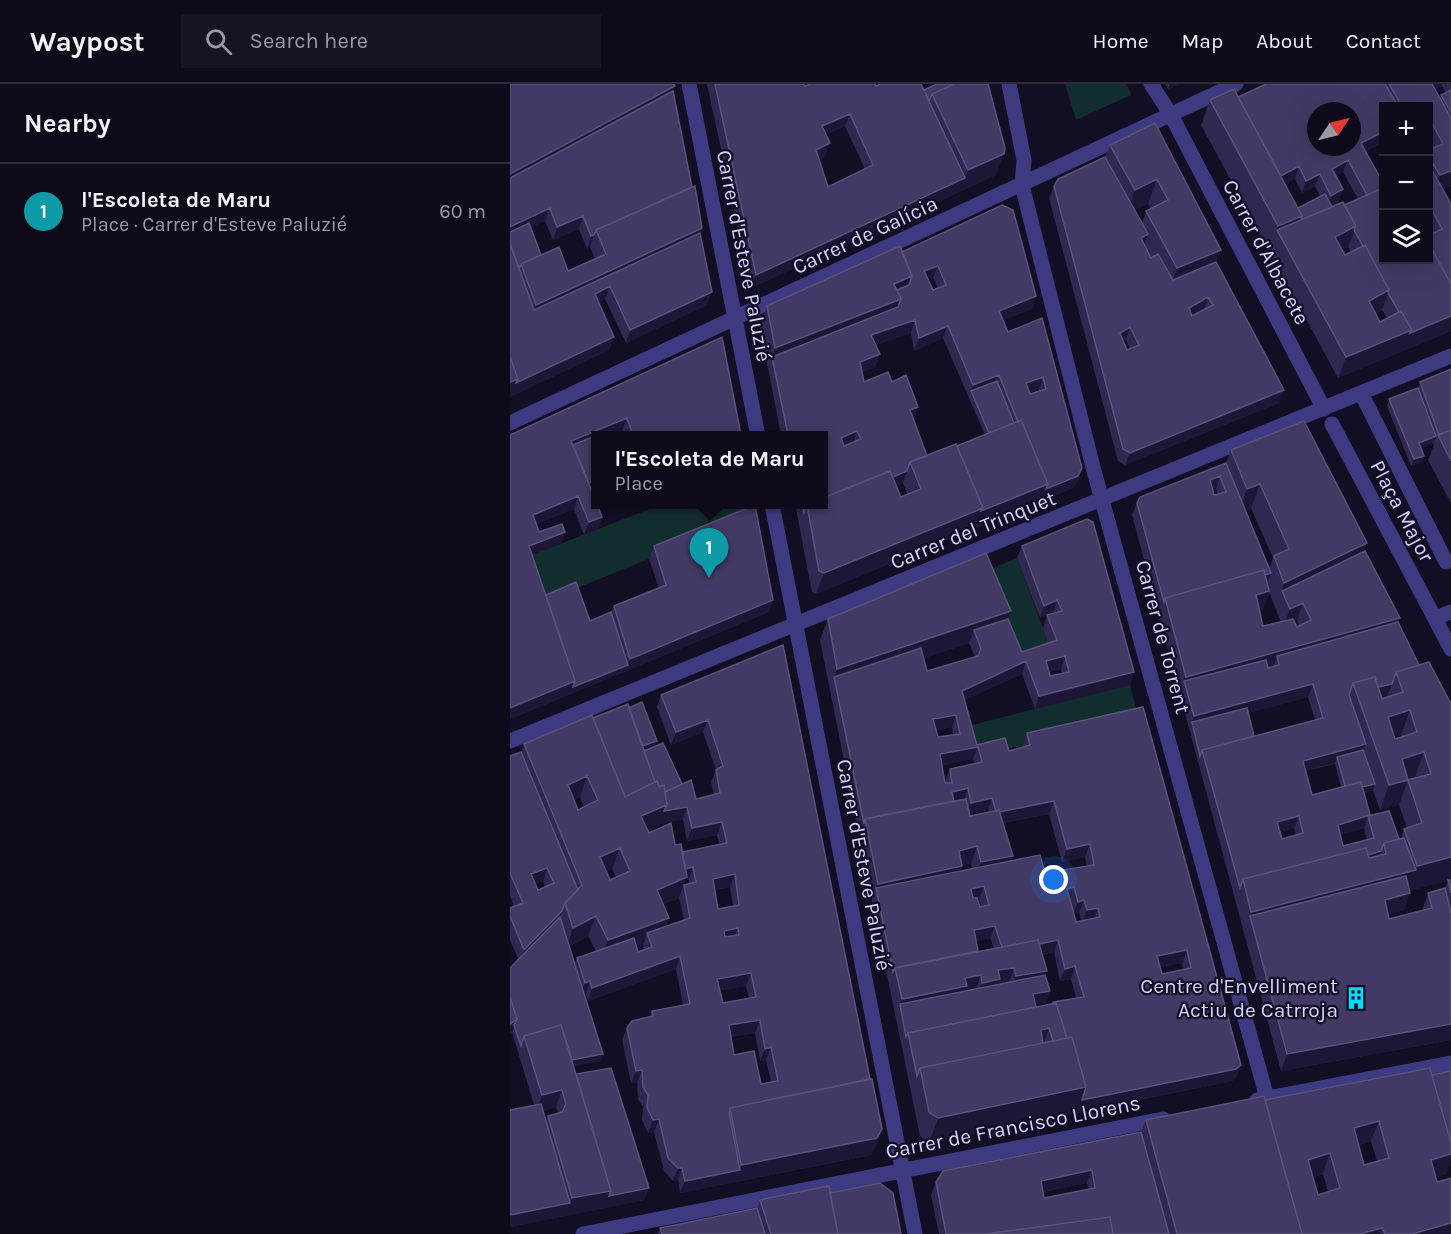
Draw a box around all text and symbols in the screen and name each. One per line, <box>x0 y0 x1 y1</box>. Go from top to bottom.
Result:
search box <box>181 14 601 68</box>
text: Waypost <box>30 25 145 58</box>
icon: search <box>202 25 235 58</box>
text: Search here <box>250 28 368 54</box>
text: Home <box>1093 29 1149 53</box>
text: Map <box>1182 29 1223 53</box>
text: About <box>1256 29 1313 53</box>
text: Contact <box>1346 29 1421 53</box>
north arrow <box>1307 102 1361 156</box>
map controls <box>1379 102 1433 264</box>
button: + <box>1379 102 1433 156</box>
text: Nearby <box>24 108 111 139</box>
street label: Carrer d'Esteve Paluzié <box>712 148 776 364</box>
button: − <box>1379 156 1433 210</box>
street label: Carrer d'Albacete <box>1218 176 1314 328</box>
text: l'Escoleta de Maru <box>81 187 271 213</box>
street label: Carrer de Galícia <box>789 191 941 279</box>
text: 1 <box>40 200 47 223</box>
text: 60 m <box>439 200 486 223</box>
button: layers <box>1379 210 1433 264</box>
text: Place · Carrer d'Esteve Paluzié <box>81 213 347 236</box>
popup <box>591 431 828 509</box>
text: l'Escoleta de Maru <box>614 446 805 472</box>
street label: Plaça Major <box>1365 456 1439 566</box>
text: Place <box>614 472 663 495</box>
street label: Carrer del Trinquet <box>887 486 1059 574</box>
pin: 1 <box>690 528 728 578</box>
street label: Carrer de Torrent <box>1131 558 1195 717</box>
street label: Carrer d'Esteve Paluzié <box>832 757 896 973</box>
your location <box>1039 865 1068 894</box>
place label: Centre d'Envelliment Actiu de Catrroja <box>1140 974 1338 1022</box>
building icon: Centre d'Envelliment Actiu de Catrroja <box>1343 985 1369 1011</box>
street label: Carrer de Francisco Llorens <box>884 1091 1142 1163</box>

